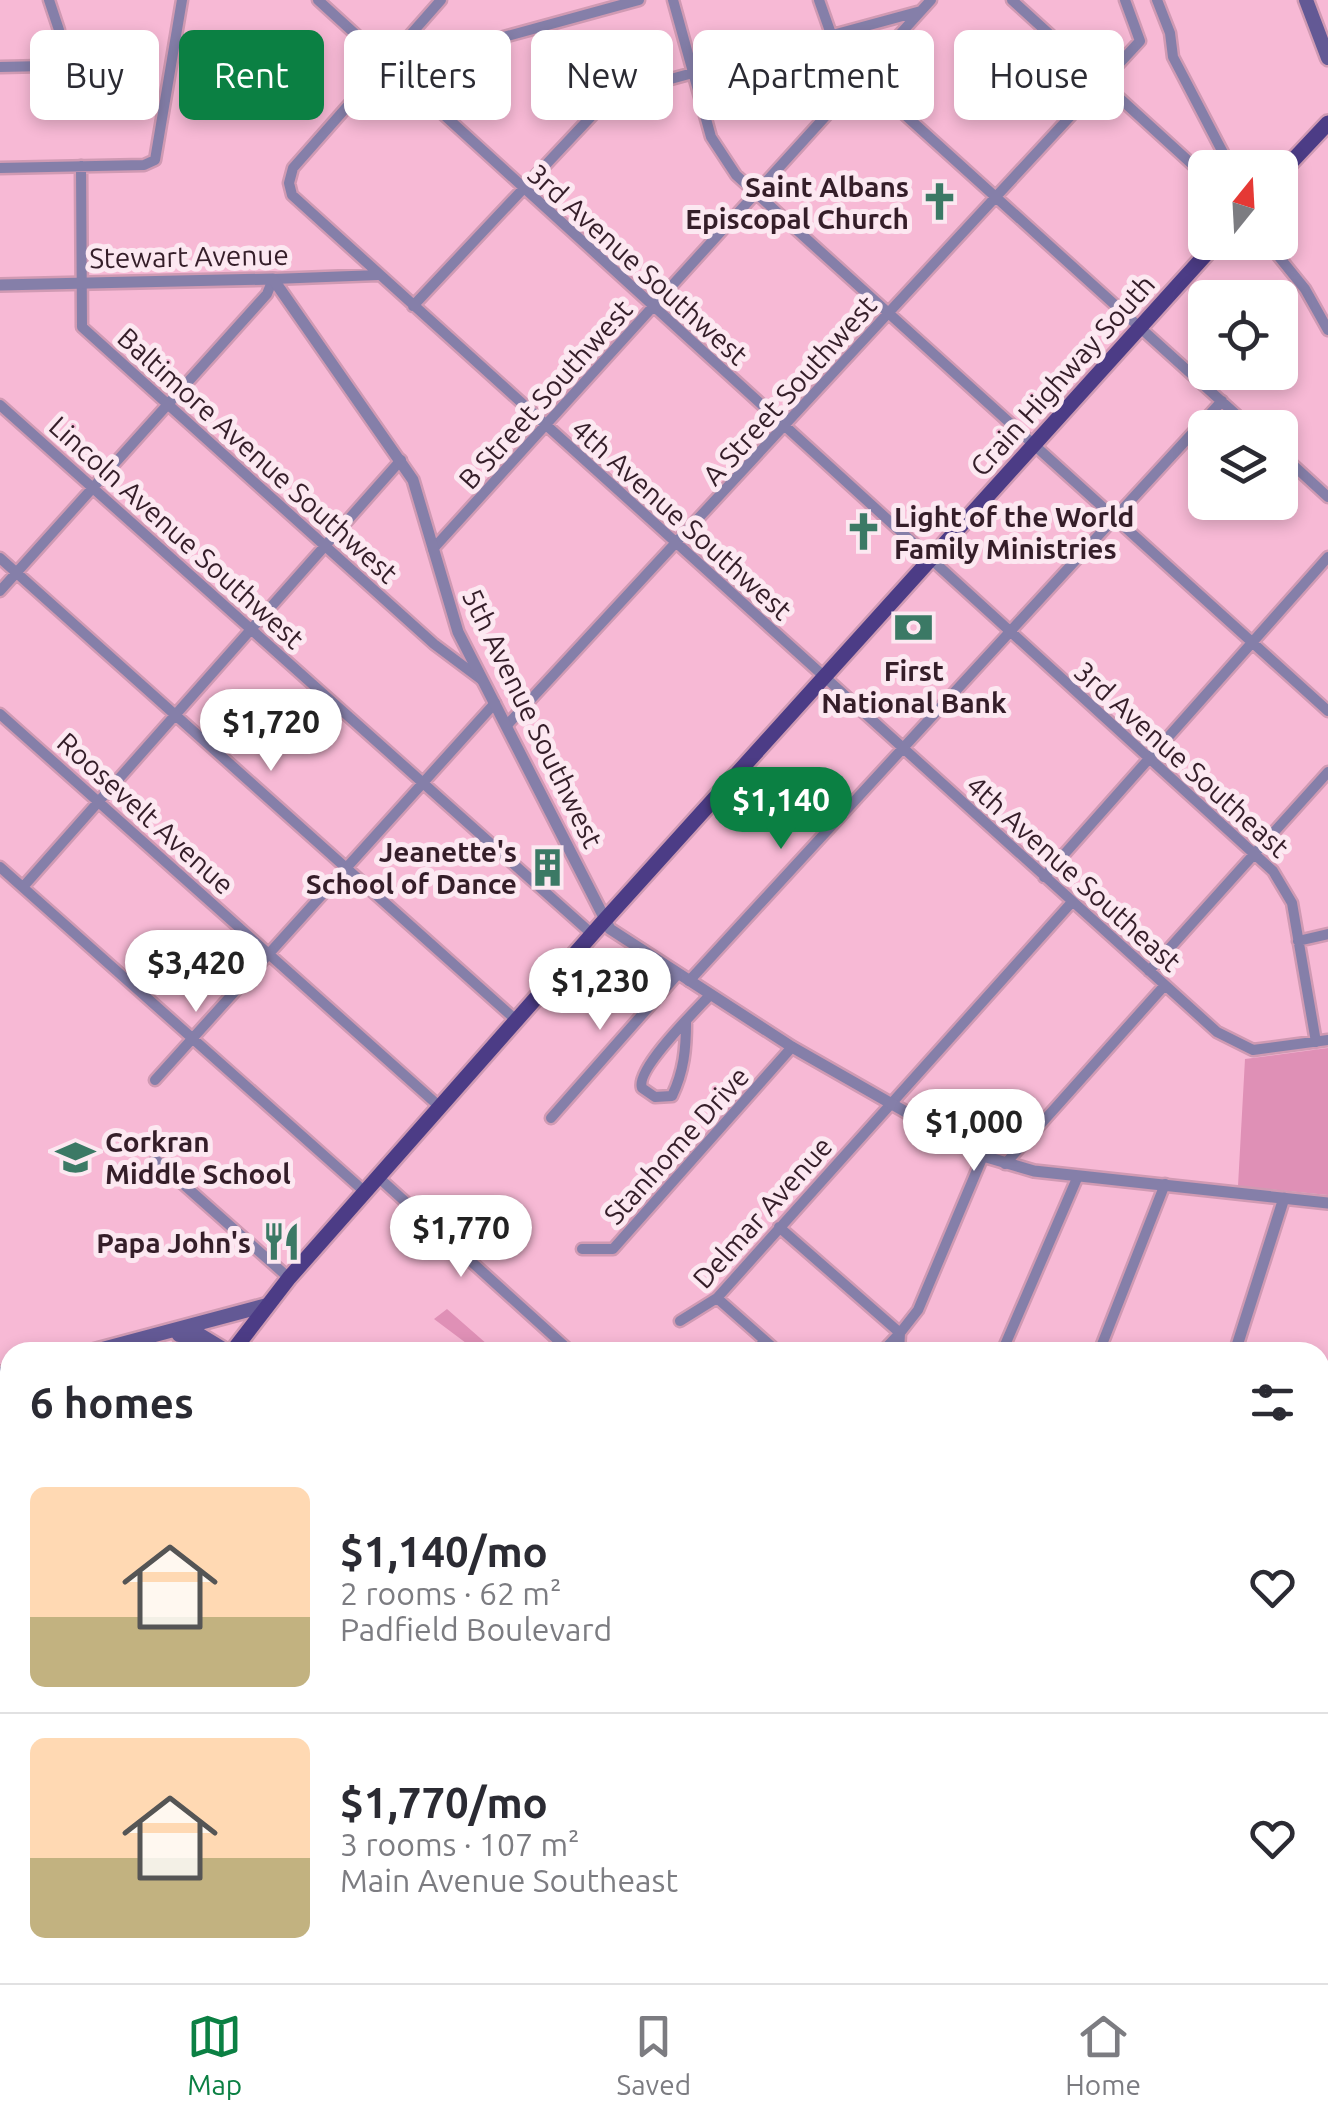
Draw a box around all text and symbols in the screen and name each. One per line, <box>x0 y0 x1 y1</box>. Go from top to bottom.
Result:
chip: Buy <box>30 30 159 120</box>
chip: Rent <box>179 30 324 120</box>
chip: Filters <box>344 30 511 120</box>
chip: New <box>531 30 673 120</box>
chip: Apartment <box>693 30 934 120</box>
chip: House <box>954 30 1124 120</box>
north arrow <box>1188 150 1298 260</box>
map controls <box>1188 150 1298 520</box>
street label: 3rd Avenue Southwest <box>522 157 754 371</box>
place label: Saint Albans Episcopal Church <box>685 171 909 234</box>
church icon: Saint Albans Episcopal Church <box>918 181 960 223</box>
street label: Stewart Avenue <box>89 239 289 273</box>
street label: Crain Highway South <box>964 268 1160 482</box>
button: locate <box>1188 280 1298 390</box>
street label: A Street Southwest <box>696 289 882 491</box>
street label: B Street Southwest <box>452 293 638 495</box>
street label: Baltimore Avenue Southwest <box>112 321 404 589</box>
street label: Lincoln Avenue Southwest <box>44 410 310 654</box>
button: layers <box>1188 410 1298 520</box>
street label: 4th Avenue Southwest <box>566 412 798 626</box>
place label: Light of the World Family Ministries <box>894 501 1134 564</box>
church icon: Light of the World Family Ministries <box>843 511 885 553</box>
street label: 5th Avenue Southwest <box>457 583 609 853</box>
bank icon: First National Bank <box>893 606 935 648</box>
place label: First National Bank <box>821 655 1007 718</box>
street label: 3rd Avenue Southeast <box>1069 655 1295 863</box>
pin: $1,720 <box>190 689 352 774</box>
text: $1,720 <box>222 703 320 739</box>
street label: Roosevelt Avenue <box>52 726 240 900</box>
pin: $1,140 <box>700 767 862 852</box>
street label: 4th Avenue Southeast <box>961 769 1187 977</box>
text: $1,140 <box>732 781 830 817</box>
place label: Jeanette's School of Dance <box>306 836 517 899</box>
building icon: Jeanette's School of Dance <box>526 846 568 888</box>
pin: $3,420 <box>115 930 277 1015</box>
text: $3,420 <box>147 944 245 980</box>
pin: $1,230 <box>519 948 681 1033</box>
text: $1,230 <box>551 962 649 998</box>
street label: Stanhome Drive <box>597 1060 755 1230</box>
pin: $1,000 <box>893 1089 1055 1174</box>
text: $1,000 <box>925 1103 1023 1139</box>
place label: Corkran Middle School <box>105 1126 291 1189</box>
street label: Delmar Avenue <box>686 1130 838 1294</box>
school or university icon: Corkran Middle School <box>54 1136 96 1178</box>
pin: $1,770 <box>380 1195 542 1280</box>
text: $1,770 <box>412 1209 510 1245</box>
restaurant icon: Papa John's <box>260 1221 302 1263</box>
place label: Papa John's <box>96 1227 251 1258</box>
icon: filters <box>1245 1375 1300 1430</box>
text: 6 homes <box>30 1379 194 1426</box>
icon: home <box>110 1527 230 1647</box>
text: $1,140/mo <box>340 1528 548 1575</box>
icon: heart <box>1245 1560 1300 1615</box>
text: 2 rooms · 62 m² <box>340 1575 561 1611</box>
text: Padfield Boulevard <box>340 1611 612 1647</box>
icon: home <box>110 1778 230 1898</box>
text: $1,770/mo <box>340 1779 548 1826</box>
icon: heart <box>1245 1811 1300 1866</box>
text: 3 rooms · 107 m² <box>340 1826 580 1862</box>
text: Main Avenue Southeast <box>340 1862 678 1898</box>
tab: Map <box>187 2009 242 2100</box>
tab: Saved <box>617 2009 691 2100</box>
tab: Home <box>1065 2009 1141 2100</box>

